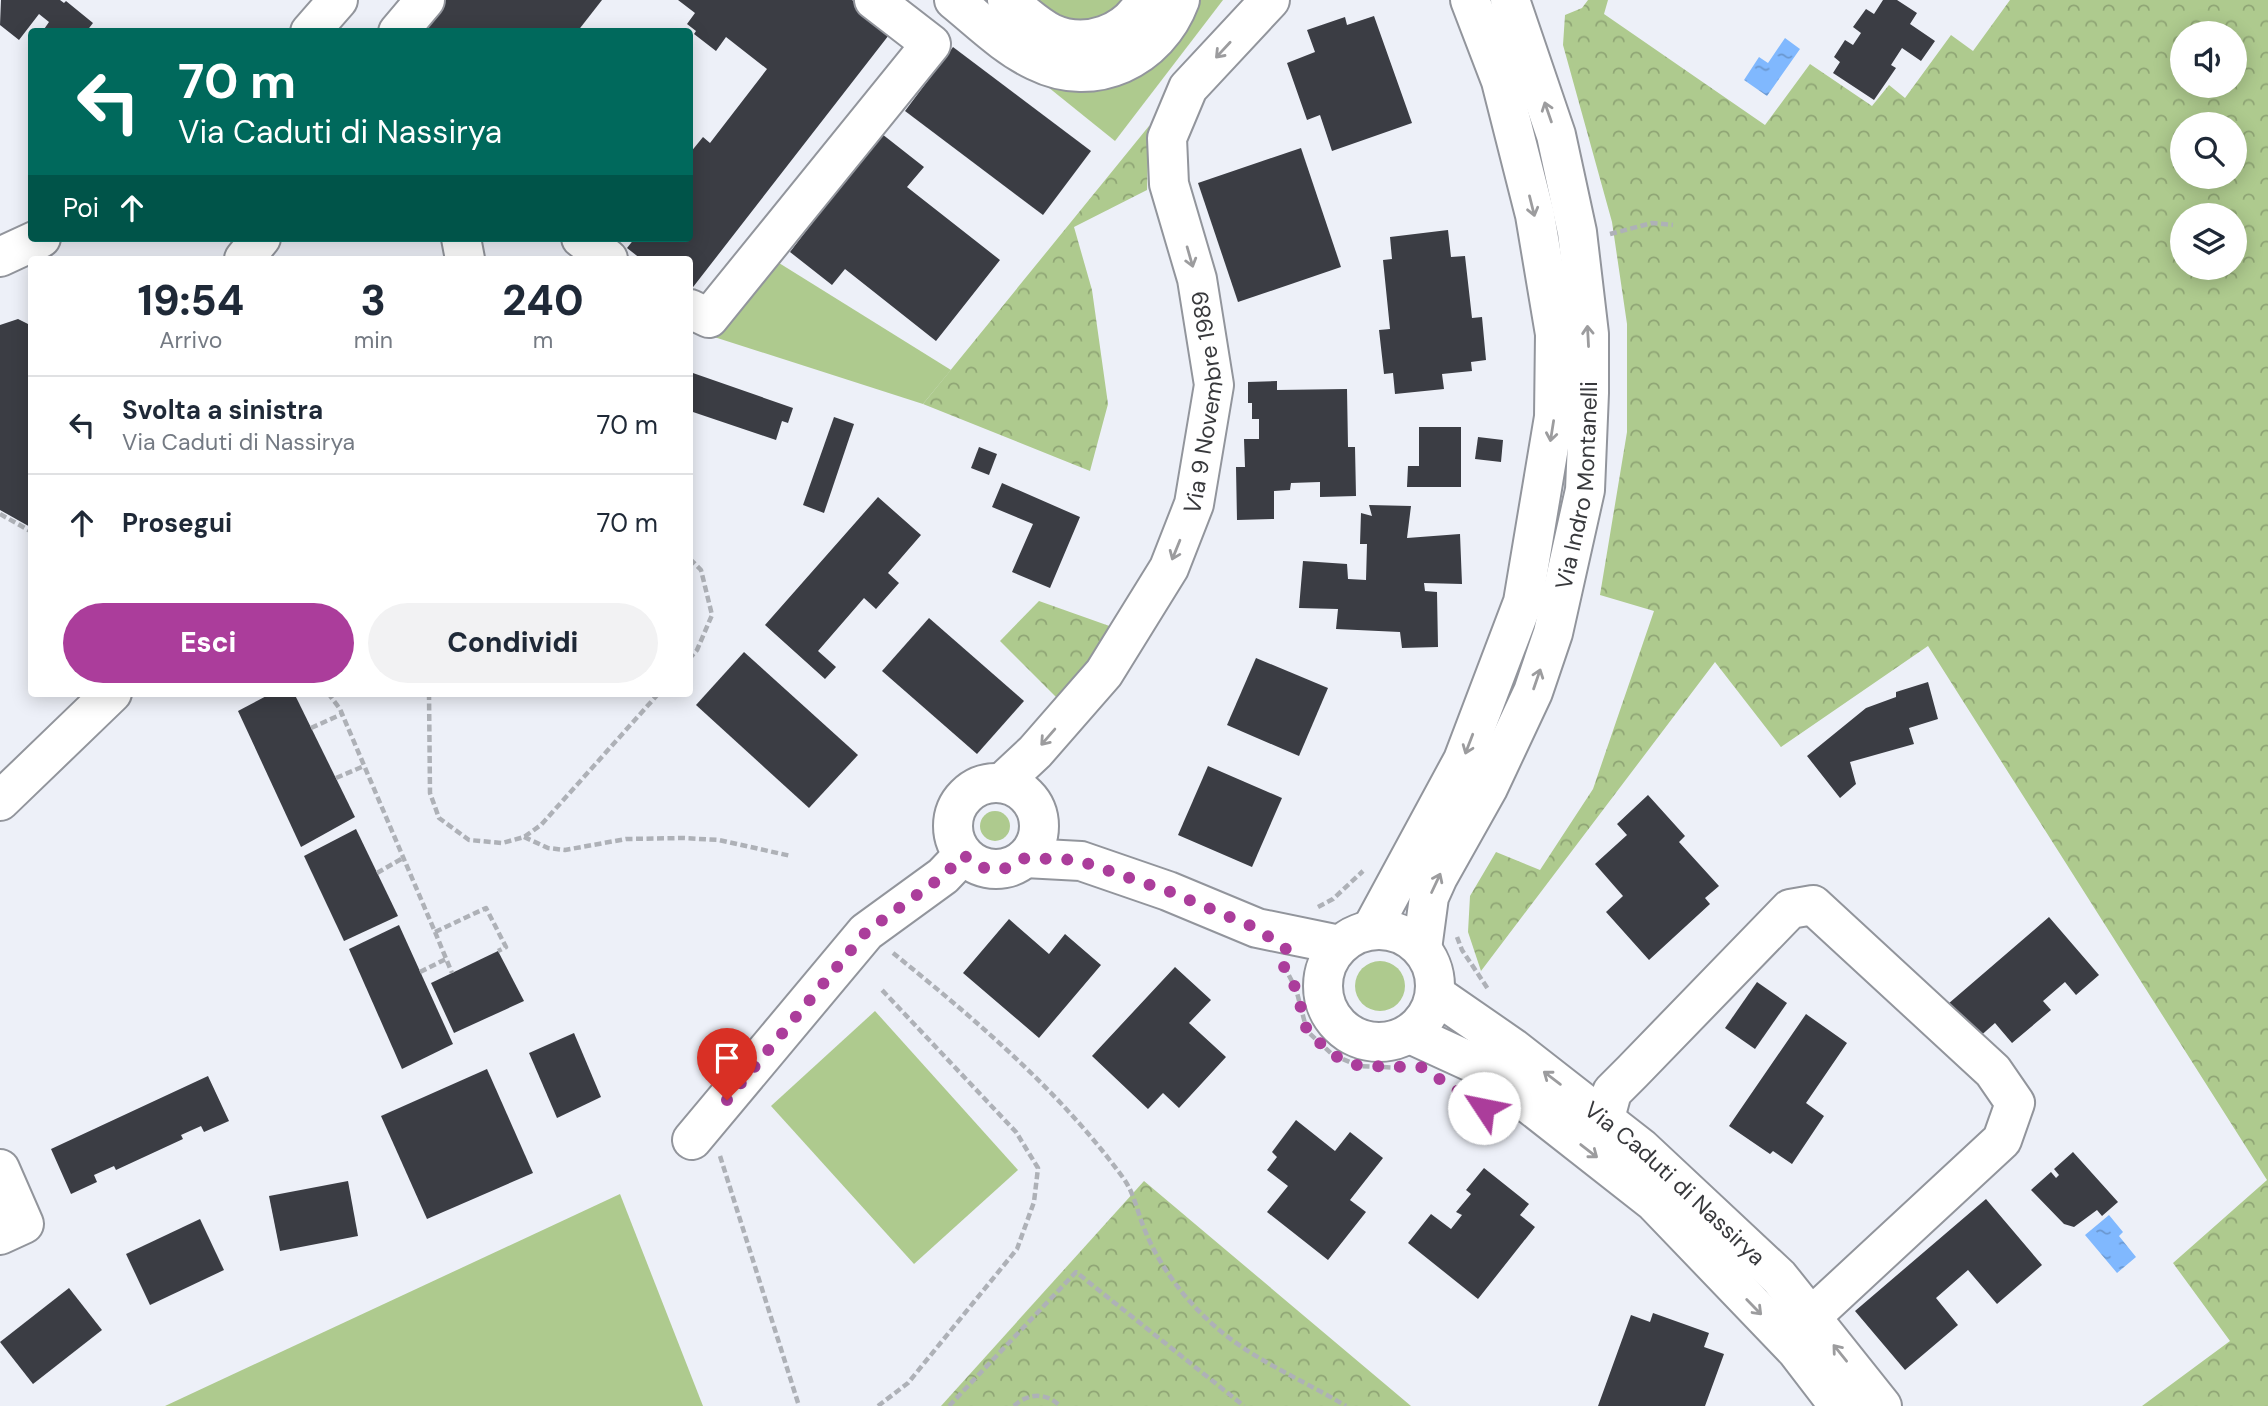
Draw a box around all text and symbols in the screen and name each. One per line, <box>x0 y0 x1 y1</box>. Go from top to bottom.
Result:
map controls <box>2170 21 2247 280</box>
button: sound <box>2170 21 2247 98</box>
one-way arrow <box>1215 41 1232 58</box>
text: 70 m <box>178 49 296 113</box>
icon: left <box>63 56 154 147</box>
one-way arrow <box>1541 102 1553 124</box>
text: Via Caduti di Nassirya <box>178 111 502 153</box>
button: search <box>2170 112 2247 189</box>
icon: ahead <box>113 189 151 227</box>
text: Poi <box>63 191 99 225</box>
one-way arrow <box>1526 194 1539 217</box>
button: layers <box>2170 203 2247 280</box>
one-way arrow <box>1185 245 1198 267</box>
text: 19:54 <box>137 273 244 328</box>
text: 3 <box>361 273 386 328</box>
text: 240 <box>502 273 584 328</box>
street label: Via 9 Novembre 1989 <box>1177 289 1229 518</box>
text: Arrivo <box>159 325 222 355</box>
text: min <box>354 325 393 355</box>
text: m <box>533 325 553 355</box>
one-way arrow <box>1582 325 1595 348</box>
street label: Via Indro Montanelli <box>1548 381 1604 592</box>
text: Svolta a sinistra <box>122 393 323 427</box>
icon: left <box>63 406 101 444</box>
text: 70 m <box>597 408 658 442</box>
one-way arrow <box>1545 419 1558 442</box>
text: Via Caduti di Nassirya <box>122 427 355 457</box>
icon: ahead <box>63 504 101 542</box>
text: Prosegui <box>122 506 232 540</box>
text: 70 m <box>597 506 658 540</box>
one-way arrow <box>1168 539 1181 561</box>
button: Esci <box>63 603 354 683</box>
button: Condividi <box>368 603 658 683</box>
one-way arrow <box>1532 669 1544 691</box>
one-way arrow <box>1040 728 1056 746</box>
one-way arrow <box>1461 733 1474 754</box>
one-way arrow <box>1430 872 1443 893</box>
pin <box>697 1028 757 1100</box>
icon: arrive <box>708 1039 746 1077</box>
position arrow <box>1447 1071 1521 1145</box>
one-way arrow <box>1543 1071 1562 1085</box>
street label: Via Caduti di Nassirya <box>1578 1094 1772 1272</box>
one-way arrow <box>1579 1143 1597 1158</box>
one-way arrow <box>1745 1298 1762 1315</box>
one-way arrow <box>1832 1344 1847 1362</box>

